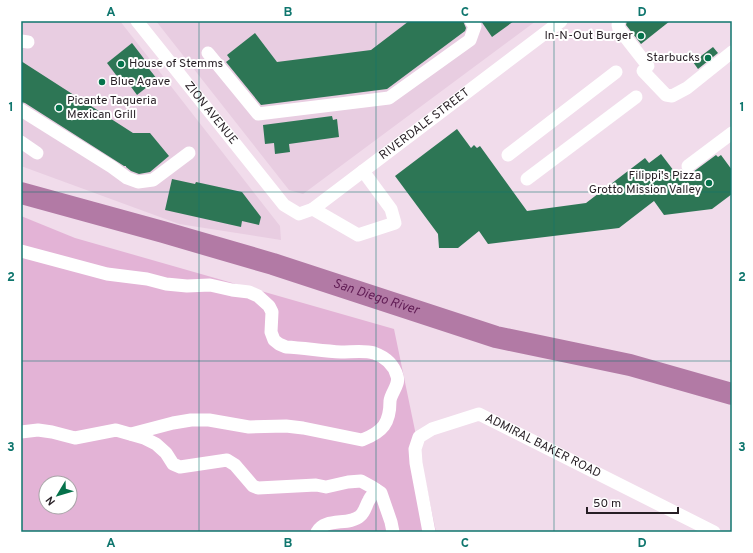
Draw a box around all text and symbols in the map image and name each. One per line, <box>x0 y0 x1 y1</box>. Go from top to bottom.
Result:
text: A <box>106 5 116 21</box>
text: B <box>284 5 293 21</box>
text: C <box>461 5 469 21</box>
text: D <box>637 5 647 21</box>
place label: In-N-Out Burger <box>544 28 633 44</box>
marker: In-N-Out Burger <box>636 31 646 41</box>
place label: Starbucks <box>646 50 700 66</box>
marker: Starbucks <box>703 53 713 63</box>
place label: House of Stemms <box>129 56 223 72</box>
marker: House of Stemms <box>116 59 126 69</box>
place label: Blue Agave <box>110 74 170 90</box>
marker: Blue Agave <box>97 77 107 87</box>
street label: ZION AVENUE <box>181 78 241 148</box>
street label: RIVERDALE STREET <box>376 85 473 164</box>
place label: Picante Taqueria Mexican Grill <box>67 93 156 123</box>
text: 1 <box>8 100 14 116</box>
text: 1 <box>739 100 745 116</box>
marker: Picante Taqueria Mexican Grill <box>54 103 64 113</box>
place label: Filippi's Pizza Grotto Mission Valley <box>589 168 701 198</box>
marker: Filippi's Pizza Grotto Mission Valley <box>704 178 714 188</box>
text: 2 <box>7 270 15 286</box>
text: 2 <box>738 270 746 286</box>
water label: San Diego River <box>331 276 422 319</box>
street label: ADMIRAL BAKER ROAD <box>482 410 603 482</box>
text: 3 <box>7 440 15 456</box>
text: 3 <box>738 440 746 456</box>
north arrow <box>38 475 78 515</box>
scale bar <box>587 489 678 515</box>
text: N <box>43 493 59 508</box>
text: 50 m <box>593 496 621 512</box>
text: A <box>106 536 116 552</box>
text: B <box>284 536 293 552</box>
text: C <box>461 536 469 552</box>
text: D <box>637 536 647 552</box>

